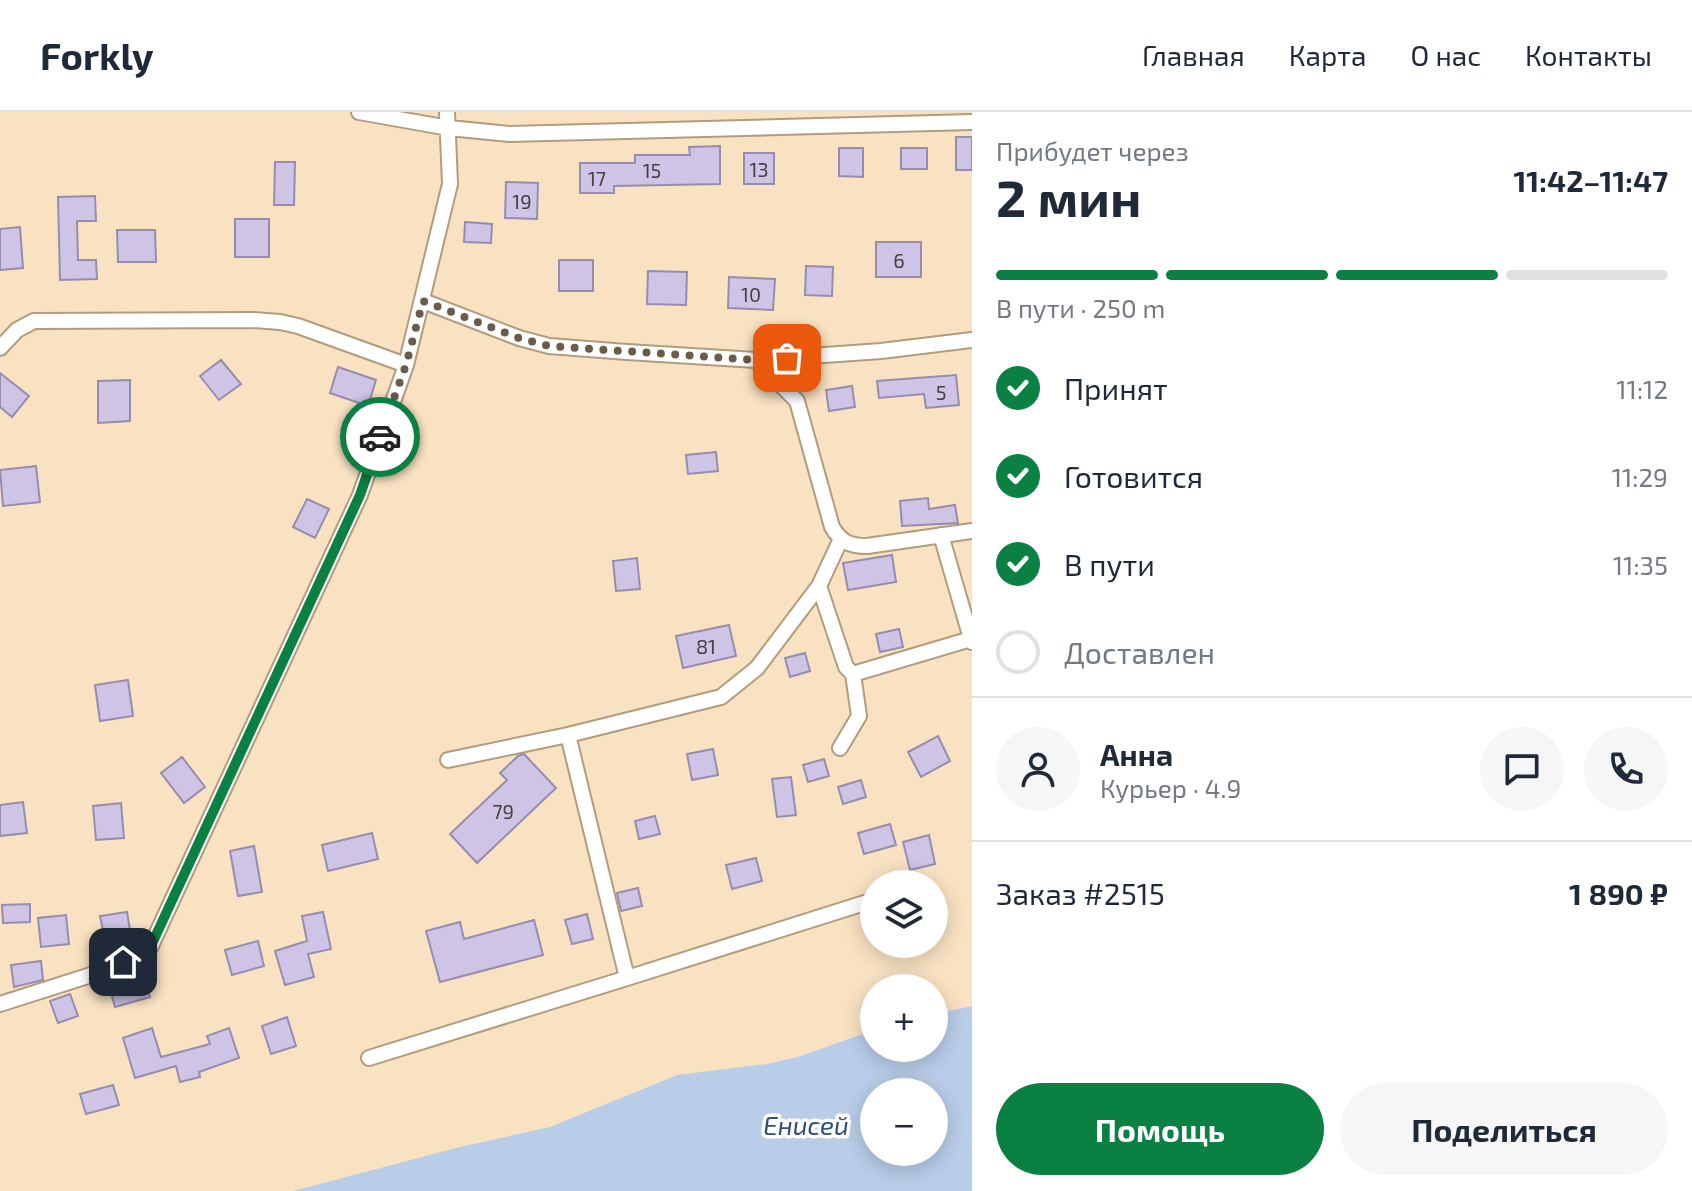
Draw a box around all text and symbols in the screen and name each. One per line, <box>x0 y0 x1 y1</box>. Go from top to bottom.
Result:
text: Forkly <box>40 32 153 78</box>
text: Главная <box>1142 38 1245 72</box>
text: Карта <box>1289 38 1367 72</box>
text: О нас <box>1411 38 1481 72</box>
text: Контакты <box>1525 38 1652 72</box>
text: Прибудет через <box>996 135 1189 166</box>
house number: 13 <box>749 157 769 181</box>
house number: 15 <box>643 158 661 182</box>
text: 11:42–11:47 <box>1513 162 1668 198</box>
text: 2 мин <box>996 165 1141 227</box>
house number: 17 <box>588 166 606 190</box>
house number: 19 <box>512 189 532 213</box>
house number: 6 <box>893 248 905 272</box>
house number: 10 <box>741 282 761 306</box>
text: В пути · 250 m <box>996 292 1165 323</box>
pin <box>753 324 821 392</box>
icon: bag <box>765 336 809 380</box>
icon: check <box>996 366 1040 410</box>
text: Принят <box>1064 370 1168 406</box>
text: 11:12 <box>1616 373 1668 404</box>
house number: 5 <box>936 380 946 404</box>
courier <box>340 397 420 477</box>
icon: car <box>358 415 402 459</box>
icon: check <box>996 454 1040 498</box>
text: Готовится <box>1064 458 1203 494</box>
text: 11:29 <box>1612 461 1668 492</box>
icon: check <box>996 542 1040 586</box>
text: В пути <box>1064 546 1155 582</box>
text: 11:35 <box>1613 549 1668 580</box>
house number: 81 <box>696 634 716 658</box>
text: Доставлен <box>1064 634 1215 670</box>
button: person <box>996 727 1080 811</box>
button: chat <box>1480 727 1564 811</box>
button: phone <box>1584 727 1668 811</box>
text: Анна <box>1100 736 1173 772</box>
text: Курьер · 4.9 <box>1100 772 1241 803</box>
house number: 79 <box>492 799 514 823</box>
map controls <box>860 870 948 1166</box>
button: layers <box>860 870 948 958</box>
text: Заказ #2515 <box>996 875 1165 911</box>
text: 1 890 ₽ <box>1569 875 1668 911</box>
pin <box>89 928 157 996</box>
icon: home <box>101 940 145 984</box>
button: + <box>860 974 948 1062</box>
button: − <box>860 1078 948 1166</box>
button: Помощь <box>996 1083 1324 1175</box>
button: Поделиться <box>1340 1083 1668 1175</box>
water label: Енисей <box>763 1109 849 1140</box>

